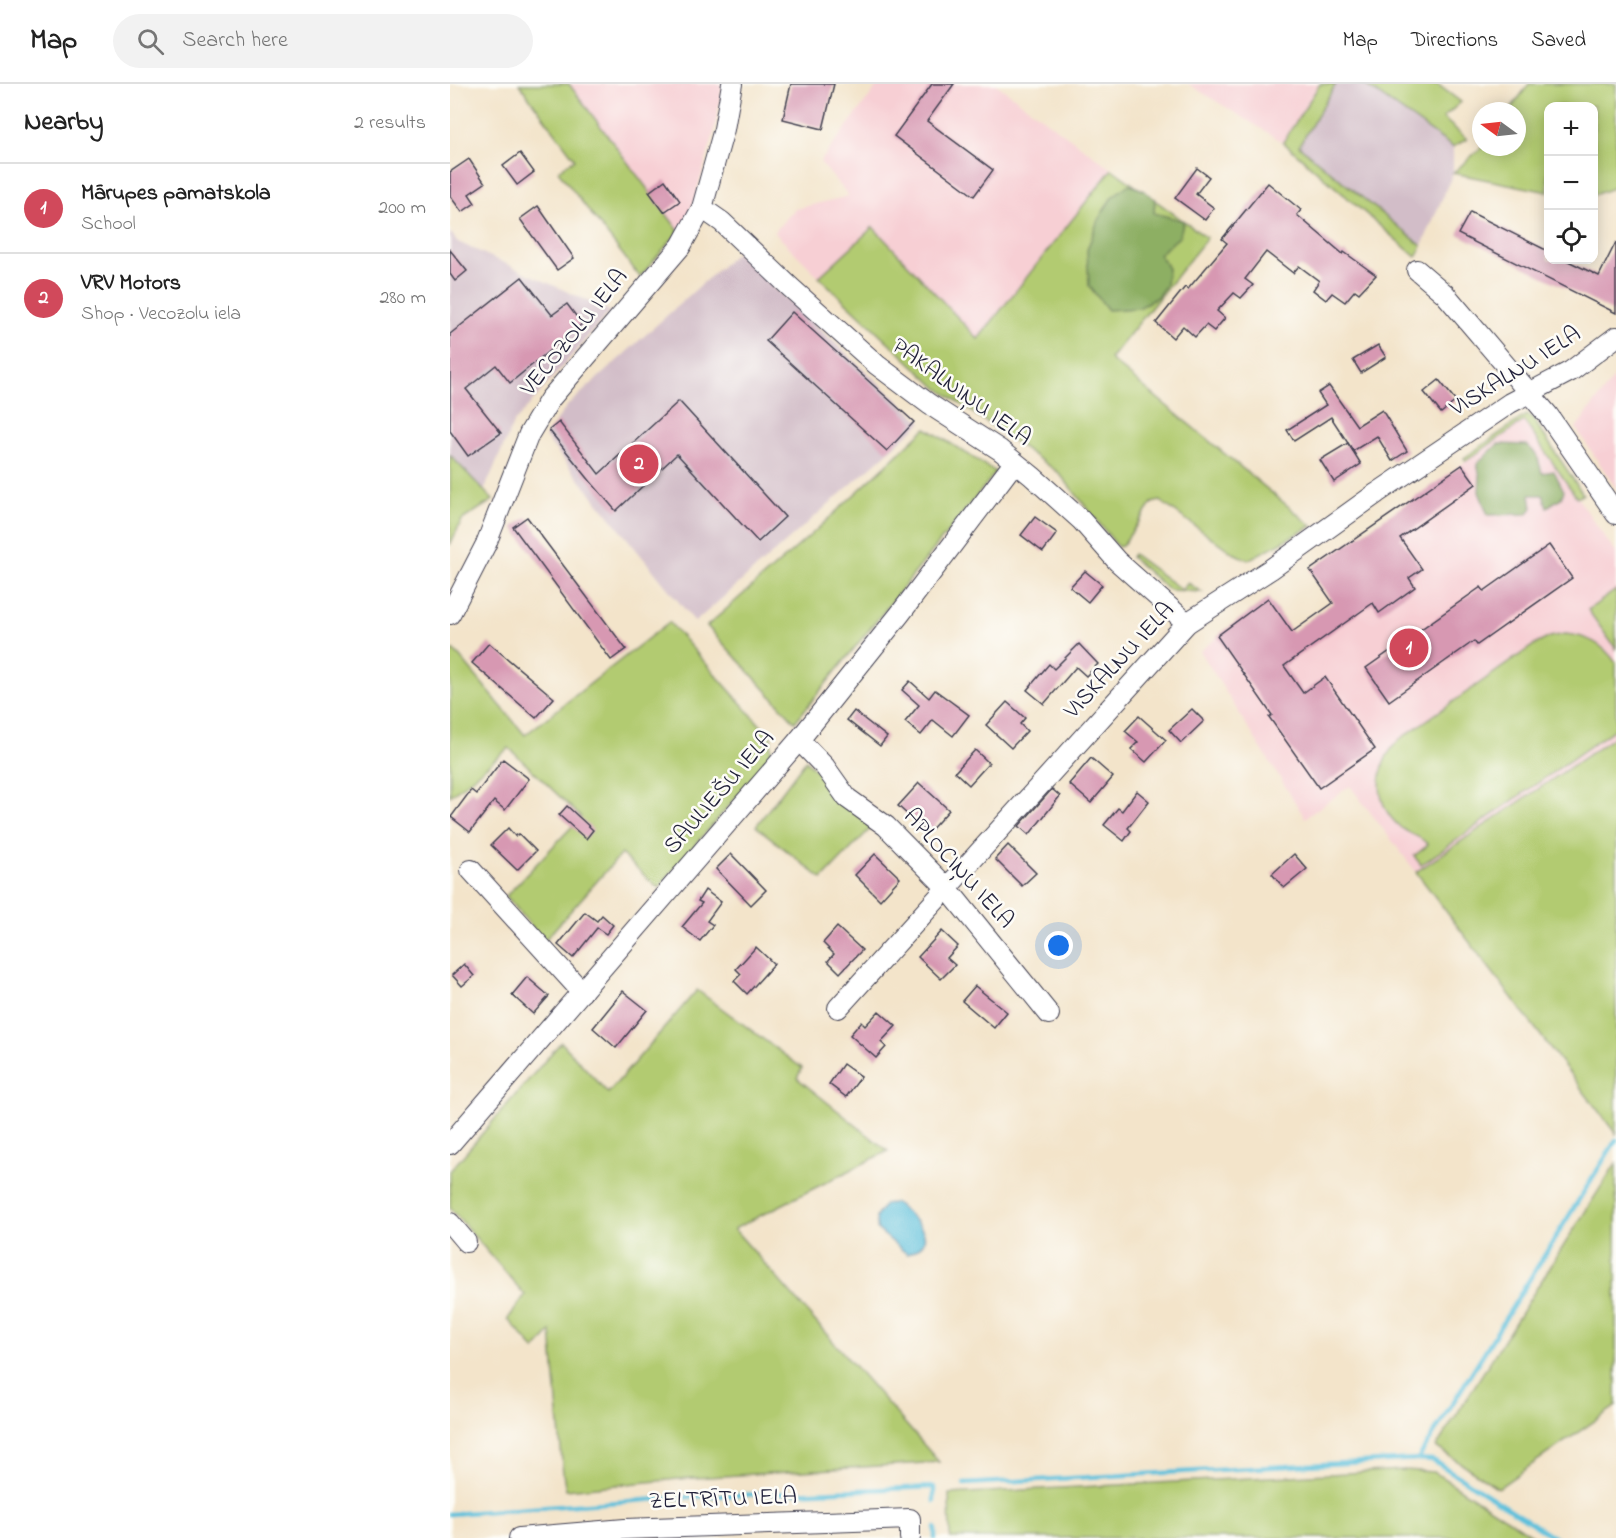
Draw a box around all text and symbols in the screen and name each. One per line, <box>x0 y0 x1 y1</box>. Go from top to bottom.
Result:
search box <box>113 14 533 68</box>
text: Map <box>30 21 77 62</box>
icon: search <box>134 25 167 58</box>
text: Search here <box>182 25 288 57</box>
text: Map <box>1342 26 1378 56</box>
text: Directions <box>1411 26 1498 56</box>
text: Saved <box>1531 26 1586 56</box>
north arrow <box>1472 102 1526 156</box>
map controls <box>1544 102 1598 264</box>
button: + <box>1544 102 1598 156</box>
text: Nearby <box>24 104 103 142</box>
text: 2 results <box>354 109 426 138</box>
button: − <box>1544 156 1598 210</box>
text: Mārupes pamatskola <box>81 178 271 210</box>
text: 1 <box>40 194 47 223</box>
text: 200 m <box>378 194 426 223</box>
text: School <box>81 210 136 239</box>
button: locate <box>1544 210 1598 264</box>
street label: VECOZOLU IELA <box>512 262 637 405</box>
text: VRV Motors <box>81 268 181 300</box>
text: 2 <box>39 284 48 313</box>
text: 280 m <box>379 284 426 313</box>
text: Shop · Vecozolu iela <box>81 300 241 329</box>
street label: VISKALNU IELA <box>1443 318 1588 427</box>
street label: PAKALNIŅU IELA <box>884 330 1038 456</box>
pin: 2 <box>620 442 658 487</box>
street label: VISKALNU IELA <box>1056 595 1184 728</box>
pin: 1 <box>1390 626 1428 670</box>
street label: SAULIEŠU IELA <box>656 723 784 863</box>
street label: APLOCIŅU IELA <box>894 801 1022 937</box>
your location <box>1044 931 1073 960</box>
street label: ZELTRĪTU IELA <box>648 1480 798 1520</box>

